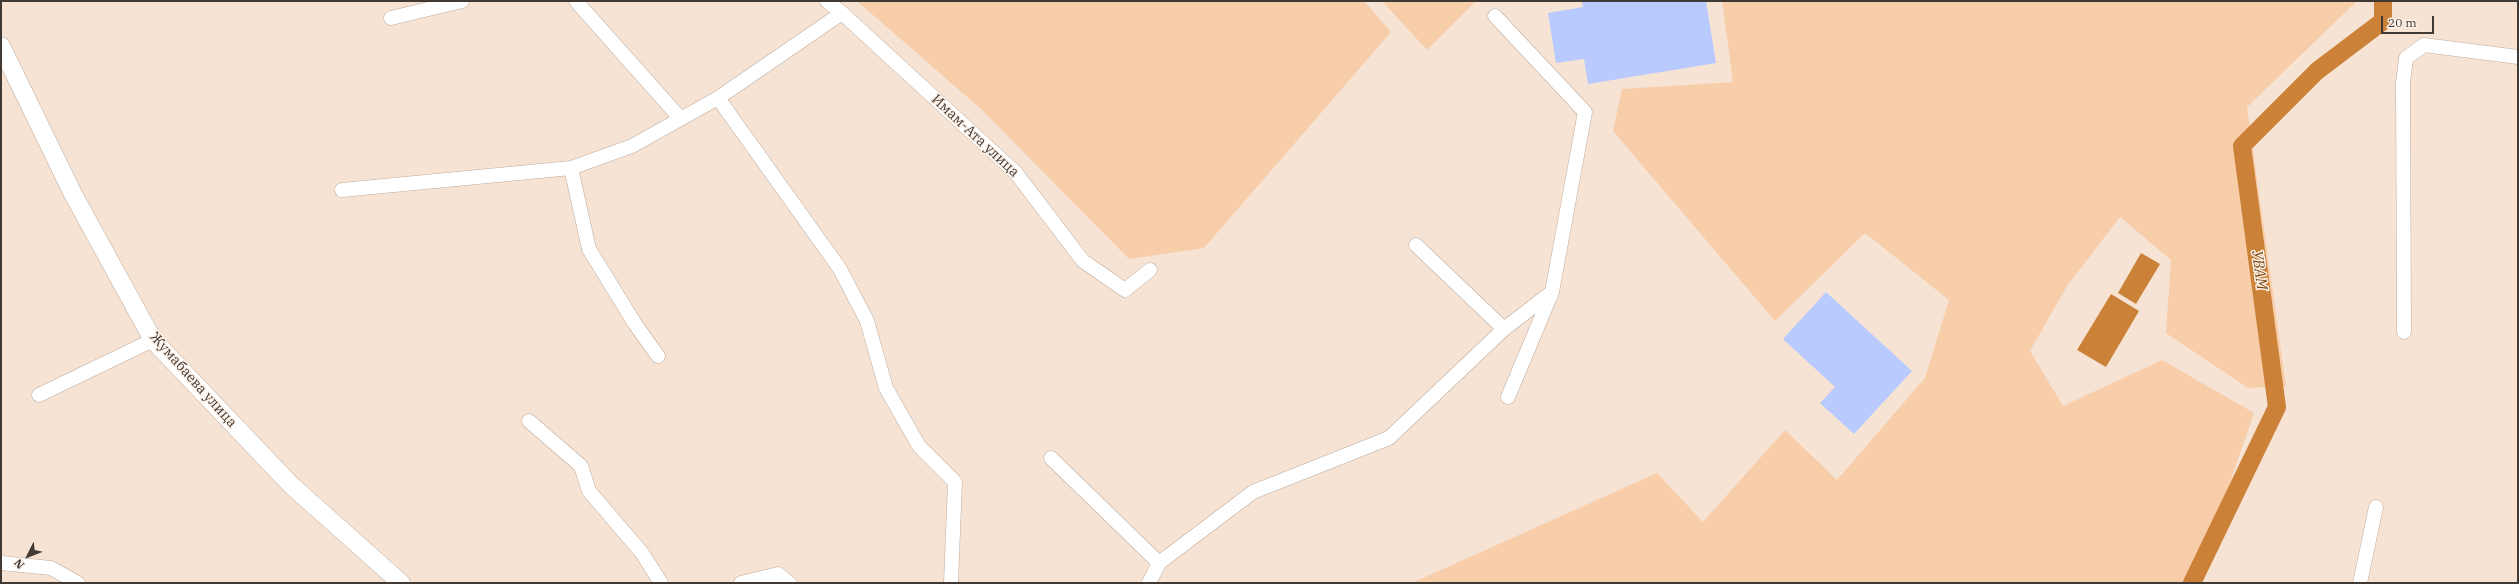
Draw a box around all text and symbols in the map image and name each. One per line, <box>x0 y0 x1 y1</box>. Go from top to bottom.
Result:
scale bar <box>2383 8 2436 34</box>
text: 20 m <box>2388 15 2417 30</box>
street label: Имам-Ата улица <box>928 91 1022 181</box>
water label: УВАМ <box>2247 249 2271 291</box>
street label: Жумабаева улица <box>146 329 240 431</box>
north arrow <box>8 536 48 576</box>
text: N <box>11 556 27 572</box>

